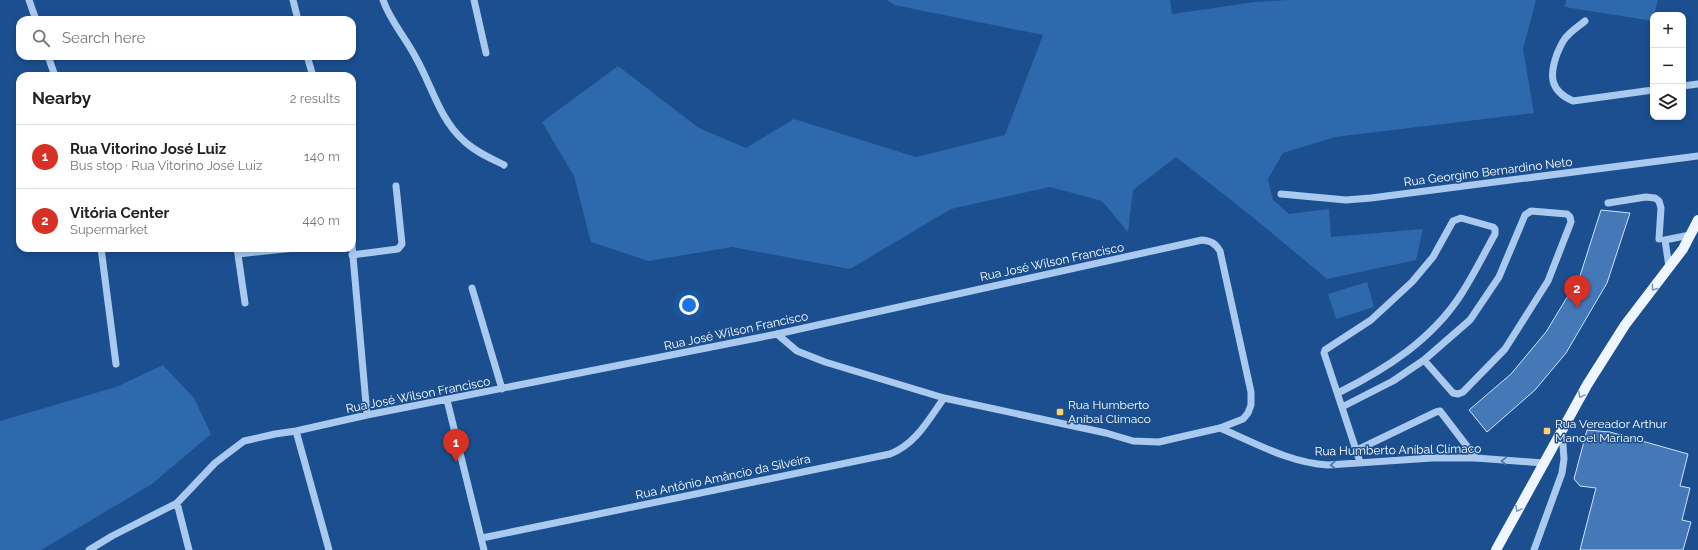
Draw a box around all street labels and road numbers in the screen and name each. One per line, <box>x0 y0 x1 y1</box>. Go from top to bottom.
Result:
street label: Rua Georgino Bernardino Neto <box>1403 155 1573 189</box>
street label: Rua José Wilson Francisco <box>979 240 1125 284</box>
street label: Rua José Wilson Francisco <box>663 309 809 353</box>
street label: Rua José Wilson Francisco <box>345 374 491 416</box>
street label: Rua Humberto Aníbal Clímaco <box>1314 442 1482 458</box>
street label: Rua Antônio Amâncio da Silveira <box>634 452 812 502</box>

